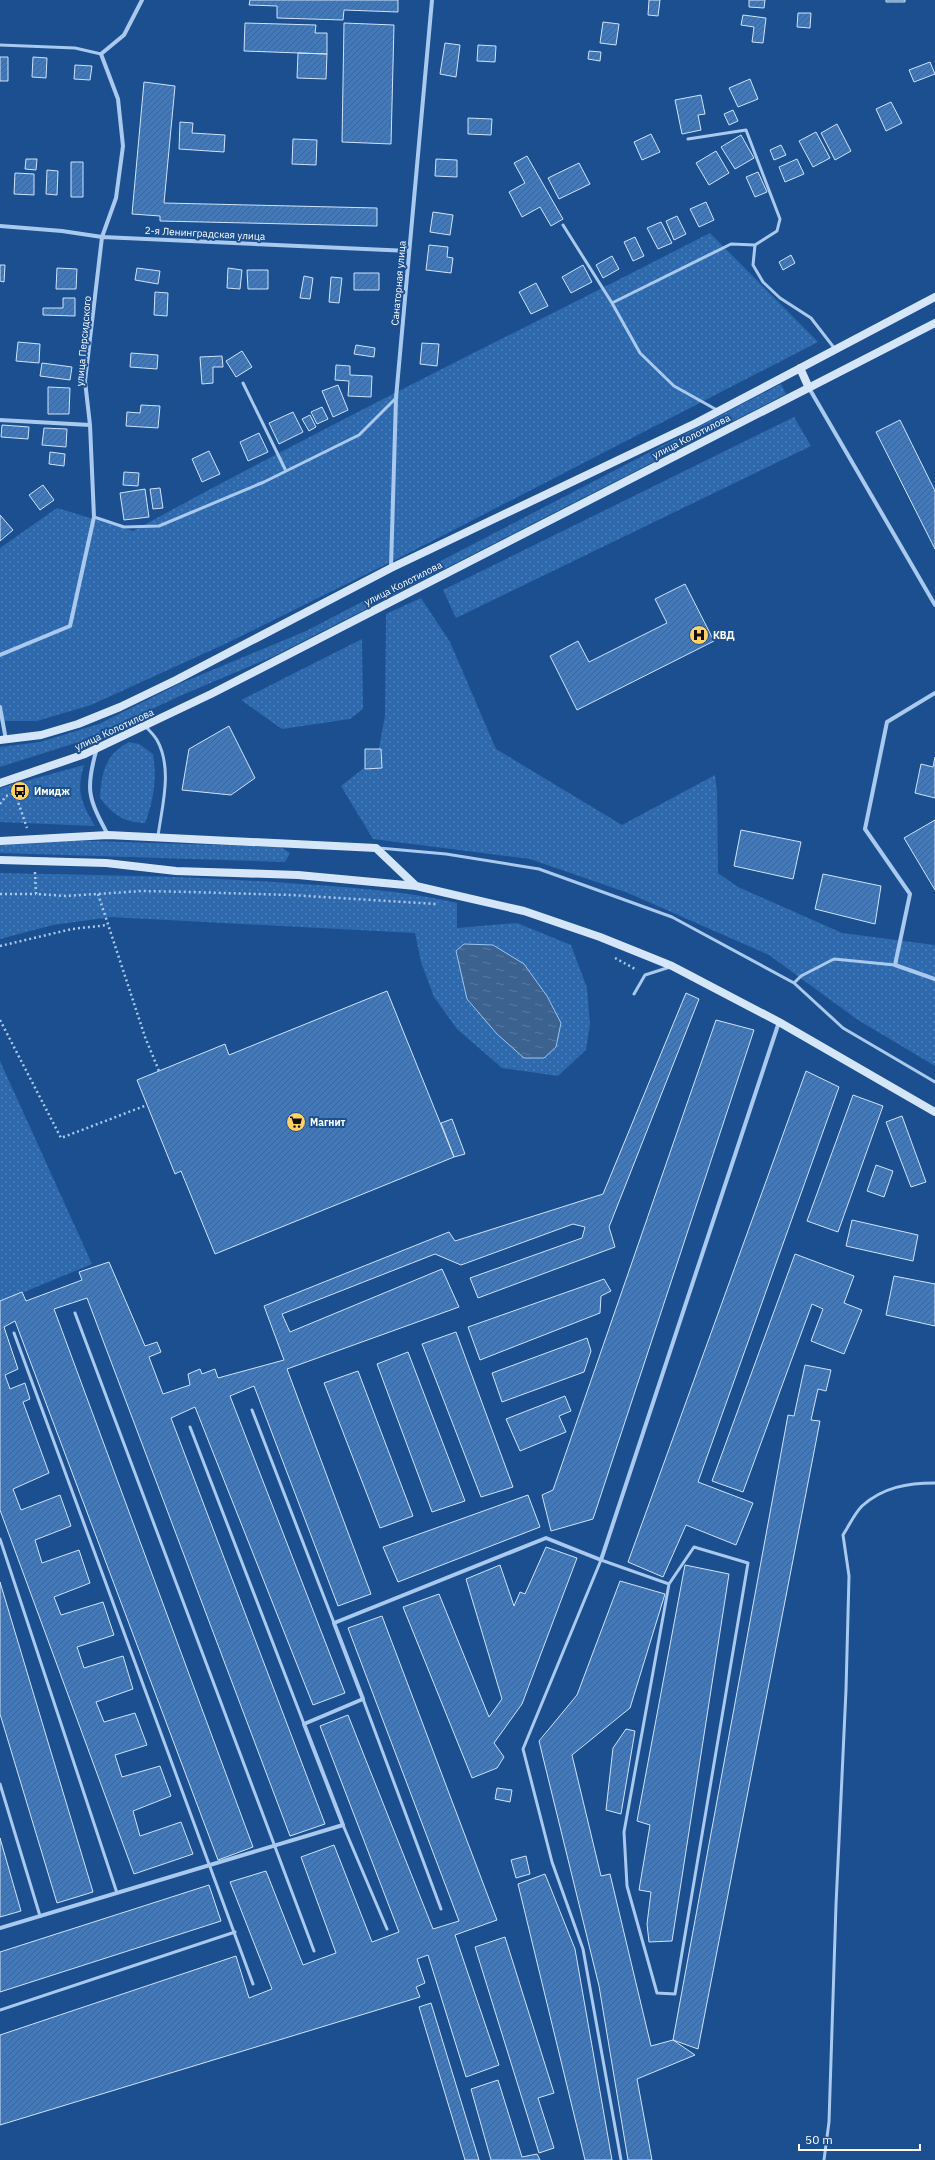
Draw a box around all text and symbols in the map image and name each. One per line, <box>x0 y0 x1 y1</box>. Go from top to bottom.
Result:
street label: 2-я Ленинградская улица <box>144 224 266 243</box>
street label: Санаторная улица <box>388 239 409 326</box>
street label: улица Персидского <box>73 295 94 387</box>
street label: улица Колотилова <box>650 411 733 462</box>
street label: улица Колотилова <box>362 558 445 609</box>
hospital icon: КВД <box>688 624 710 646</box>
place label: КВД <box>713 629 735 642</box>
street label: улица Колотилова <box>73 705 156 753</box>
bus stop icon: Имидж <box>9 780 31 802</box>
place label: Имидж <box>34 785 70 798</box>
supermarket icon: Магнит <box>285 1111 307 1133</box>
place label: Магнит <box>310 1116 346 1129</box>
scale bar <box>799 2126 920 2152</box>
text: 50 m <box>805 2132 833 2147</box>

